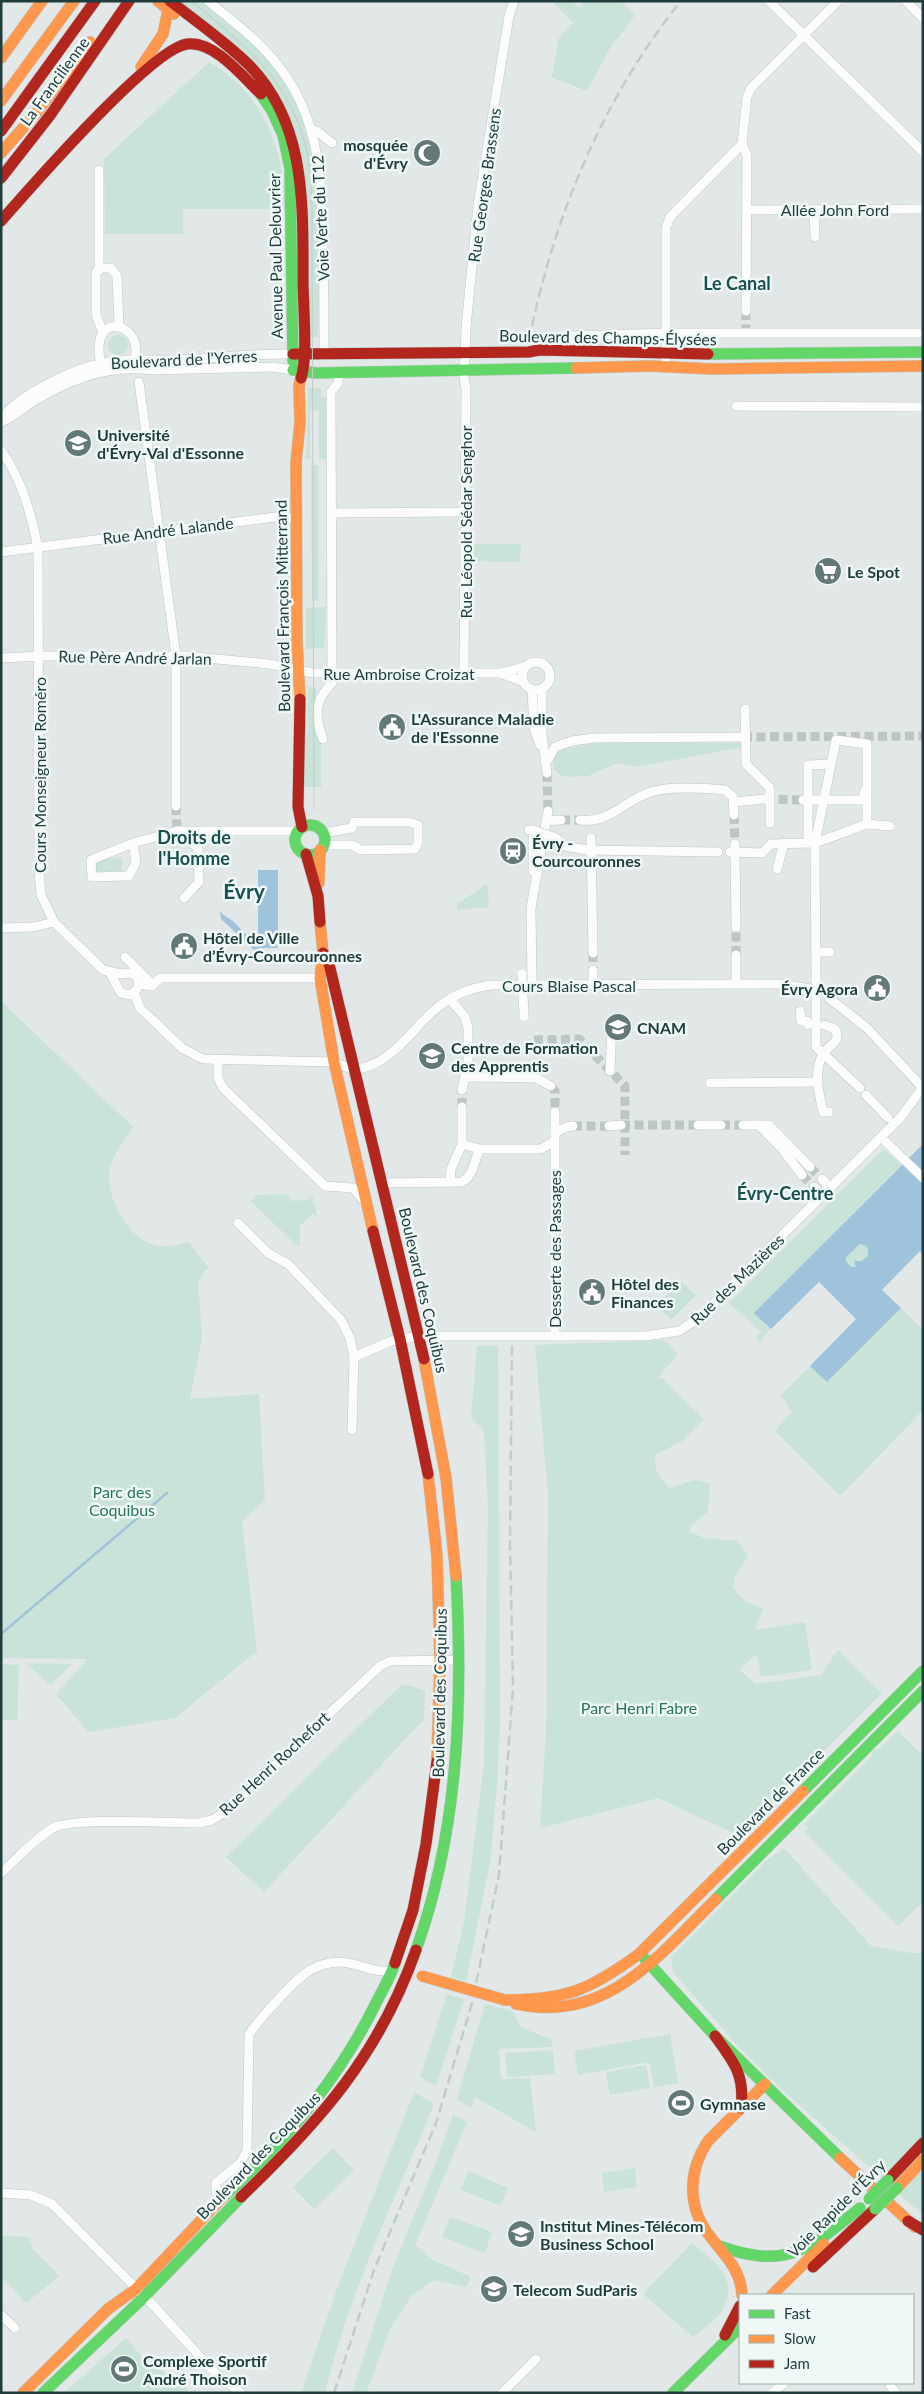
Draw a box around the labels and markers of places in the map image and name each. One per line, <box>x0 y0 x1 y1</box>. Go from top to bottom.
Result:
place label: mosquée d'Évry <box>343 135 409 172</box>
mosque icon: mosquée d'Évry <box>412 138 442 168</box>
place label: Université d'Évry-Val d'Essonne <box>97 425 244 462</box>
school or university icon: Université d'Évry-Val d'Essonne <box>63 428 93 458</box>
supermarket icon: Le Spot <box>813 556 843 586</box>
place label: Le Spot <box>847 562 900 581</box>
place label: L'Assurance Maladie de l'Essonne <box>411 709 555 746</box>
public building icon: L'Assurance Maladie de l'Essonne <box>377 712 407 742</box>
place label: Évry - Courcouronnes <box>532 833 641 870</box>
station icon: Évry - Courcouronnes <box>498 836 528 866</box>
place label: Hôtel de Ville d’Évry-Courcouronnes <box>203 928 362 965</box>
public building icon: Hôtel de Ville d’Évry-Courcouronnes <box>169 931 199 961</box>
public building icon: Évry Agora <box>862 973 892 1003</box>
place label: Évry Agora <box>781 979 858 998</box>
school or university icon: CNAM <box>603 1012 633 1042</box>
place label: CNAM <box>637 1018 686 1037</box>
place label: Centre de Formation des Apprentis <box>451 1038 598 1075</box>
school or university icon: Centre de Formation des Apprentis <box>417 1041 447 1071</box>
place label: Hôtel des Finances <box>611 1274 679 1311</box>
public building icon: Hôtel des Finances <box>577 1277 607 1307</box>
sports icon: Gymnase <box>666 2088 696 2118</box>
place label: Gymnase <box>700 2094 766 2113</box>
place label: Institut Mines-Télécom Business School <box>540 2216 703 2253</box>
school or university icon: Institut Mines-Télécom Business School <box>506 2219 536 2249</box>
school or university icon: Telecom SudParis <box>479 2274 509 2304</box>
place label: Telecom SudParis <box>513 2280 637 2299</box>
place label: Complexe Sportif André Thoison <box>142 2351 267 2388</box>
sports icon: Complexe Sportif André Thoison <box>109 2354 139 2384</box>

